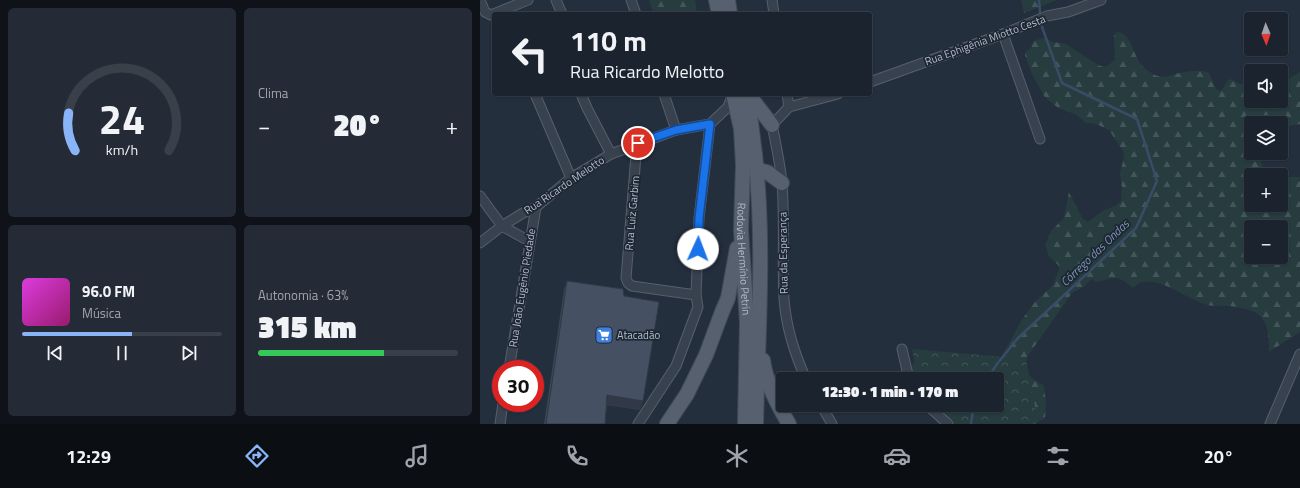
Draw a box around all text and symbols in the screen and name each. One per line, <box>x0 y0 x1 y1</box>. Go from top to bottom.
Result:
street label: Rua Ephigênia Miotto Cesta <box>922 11 1048 69</box>
north arrow <box>1244 12 1288 56</box>
map controls <box>1244 12 1288 264</box>
text: 110 m <box>570 19 647 62</box>
icon: left <box>504 28 556 80</box>
text: Rua Ricardo Melotto <box>570 58 724 85</box>
button: sound <box>1244 64 1288 108</box>
text: Clima <box>258 83 288 103</box>
text: 24 <box>99 86 145 149</box>
text: 20° <box>333 102 383 148</box>
text: − <box>258 109 270 143</box>
text: + <box>446 109 458 143</box>
button: layers <box>1244 116 1288 160</box>
pin <box>621 126 655 160</box>
icon: arrive <box>627 132 649 154</box>
text: km/h <box>106 138 138 160</box>
street label: Rua Ricardo Melotto <box>520 152 608 218</box>
button: + <box>1244 168 1288 212</box>
street label: Rua Luiz Garbim <box>621 175 643 251</box>
street label: Rodovia Hermínio Petrin <box>733 202 755 316</box>
street label: Rua da Esperança <box>774 211 792 294</box>
water label: Córrego das Ondas <box>1056 214 1134 291</box>
button: − <box>1244 220 1288 264</box>
street label: Rua João Eugênio Piedade <box>505 227 539 348</box>
position arrow <box>677 228 719 270</box>
text: 96.0 FM <box>82 280 135 303</box>
text: Autonomia · 63% <box>258 285 349 305</box>
text: Música <box>82 303 121 323</box>
text: 315 km <box>258 304 356 350</box>
supermarket icon: Atacadão <box>594 325 614 345</box>
place label: Atacadão <box>617 327 660 343</box>
icon: previous <box>44 342 66 364</box>
icon: pause <box>111 342 133 364</box>
icon: next <box>178 342 200 364</box>
speed limit sign: 30 <box>492 360 544 412</box>
text: 12:30 · 1 min · 170 m <box>822 380 958 403</box>
icon: directions <box>243 442 271 470</box>
icon: music <box>403 442 431 470</box>
icon: phone <box>563 442 591 470</box>
icon: climate <box>723 442 751 470</box>
icon: car <box>883 442 911 470</box>
icon: filters <box>1044 442 1072 470</box>
text: 12:29 <box>66 443 111 470</box>
text: 20° <box>1204 443 1234 470</box>

